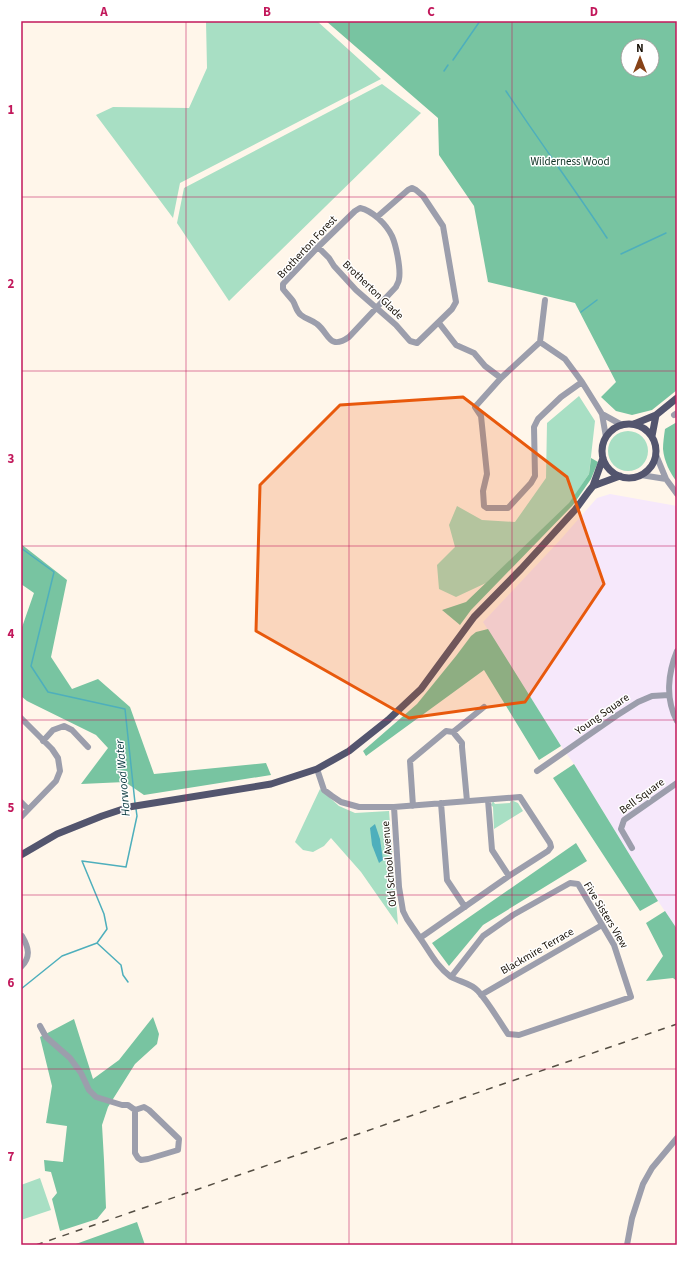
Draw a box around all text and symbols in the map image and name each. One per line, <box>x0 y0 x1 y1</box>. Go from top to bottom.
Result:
text: A <box>99 3 108 21</box>
text: B <box>263 3 271 21</box>
text: C <box>427 3 435 21</box>
text: D <box>590 3 598 21</box>
north arrow <box>620 38 660 78</box>
text: N <box>636 41 644 56</box>
text: 1 <box>8 101 15 119</box>
park label: Wilderness Wood <box>530 154 610 169</box>
street label: Brotherton Forest <box>274 212 340 282</box>
street label: Brotherton Glade <box>339 257 407 323</box>
text: 2 <box>8 275 15 293</box>
text: 3 <box>8 450 15 468</box>
text: 4 <box>8 625 15 643</box>
street label: Young Square <box>571 689 633 739</box>
water label: Harwood Water <box>111 738 135 817</box>
street label: Bell Square <box>616 774 668 817</box>
text: 5 <box>8 799 15 817</box>
street label: Old School Avenue <box>378 820 400 908</box>
street label: Five Sisters View <box>580 879 632 951</box>
street label: Blackmire Terrace <box>498 924 577 978</box>
text: 6 <box>8 974 15 992</box>
text: 7 <box>8 1148 15 1166</box>

